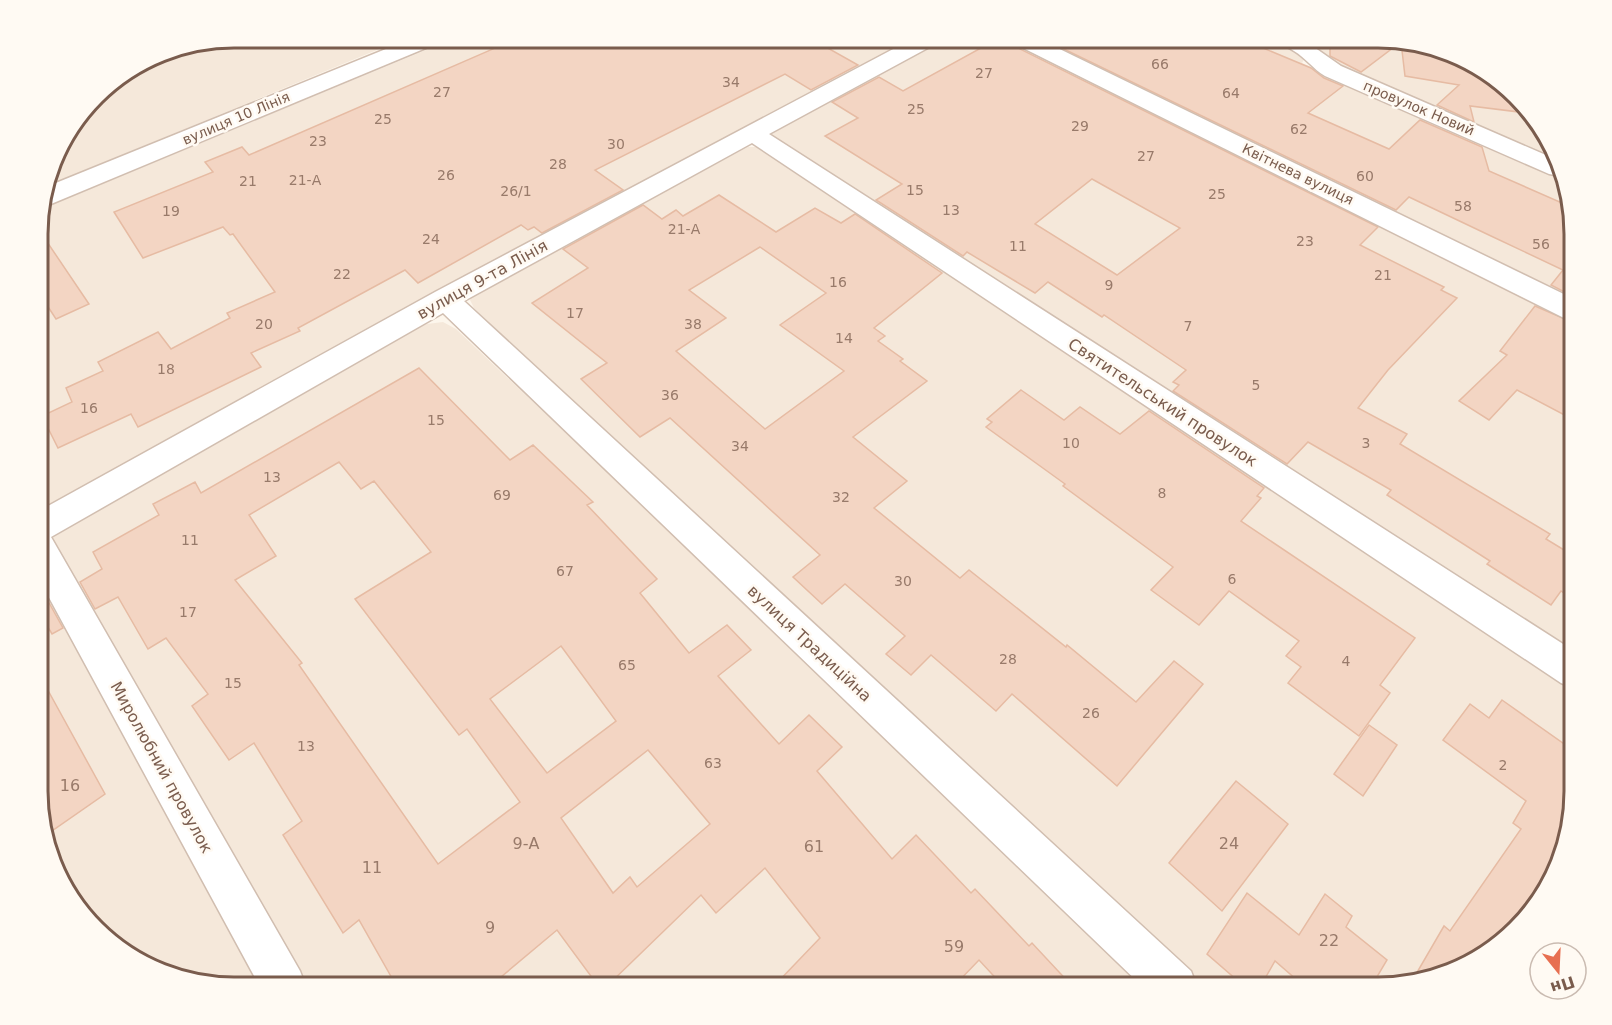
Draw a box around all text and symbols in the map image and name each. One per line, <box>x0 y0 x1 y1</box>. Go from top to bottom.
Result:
house number: 66 <box>1151 56 1169 72</box>
house number: 27 <box>975 65 993 81</box>
house number: 34 <box>722 74 740 90</box>
street label: провулок Новий <box>1361 77 1477 139</box>
house number: 27 <box>433 84 451 100</box>
house number: 64 <box>1222 85 1240 101</box>
street label: вулиця 10 Лінія <box>180 88 292 148</box>
house number: 25 <box>907 101 925 117</box>
house number: 25 <box>374 111 392 127</box>
house number: 29 <box>1071 118 1089 134</box>
house number: 62 <box>1290 121 1308 137</box>
house number: 23 <box>309 133 327 149</box>
house number: 30 <box>607 136 625 152</box>
street label: Квітнева вулиця <box>1240 140 1356 208</box>
house number: 27 <box>1137 148 1155 164</box>
house number: 28 <box>549 156 567 172</box>
house number: 26 <box>437 167 455 183</box>
house number: 60 <box>1356 168 1374 184</box>
house number: 21-А <box>289 172 322 188</box>
house number: 21 <box>239 173 257 189</box>
house number: 15 <box>906 182 924 198</box>
house number: 26/1 <box>500 183 532 199</box>
house number: 25 <box>1208 186 1226 202</box>
house number: 58 <box>1454 198 1472 214</box>
house number: 13 <box>942 202 960 218</box>
house number: 19 <box>162 203 180 219</box>
house number: 21-А <box>668 221 701 237</box>
house number: 24 <box>422 231 440 247</box>
house number: 23 <box>1296 233 1314 249</box>
street label: вулиця 9-та Лінія <box>414 236 551 323</box>
house number: 56 <box>1532 236 1550 252</box>
house number: 11 <box>1009 238 1027 254</box>
house number: 22 <box>333 266 351 282</box>
house number: 21 <box>1374 267 1392 283</box>
house number: 16 <box>829 274 847 290</box>
house number: 9 <box>1105 277 1113 293</box>
house number: 17 <box>566 305 584 321</box>
house number: 20 <box>255 316 273 332</box>
house number: 38 <box>684 316 702 332</box>
house number: 7 <box>1184 318 1192 334</box>
house number: 14 <box>835 330 853 346</box>
street label: Святительський провулок <box>1065 334 1261 471</box>
house number: 18 <box>157 361 175 377</box>
house number: 5 <box>1252 377 1260 393</box>
house number: 36 <box>661 387 679 403</box>
house number: 16 <box>80 400 98 416</box>
house number: 15 <box>427 412 445 428</box>
house number: 10 <box>1062 435 1080 451</box>
house number: 3 <box>1362 435 1370 451</box>
house number: 34 <box>731 438 749 454</box>
house number: 13 <box>263 469 281 485</box>
house number: 8 <box>1158 485 1166 501</box>
house number: 69 <box>493 487 511 503</box>
house number: 32 <box>832 489 850 505</box>
house number: 11 <box>181 532 199 548</box>
house number: 67 <box>556 563 574 579</box>
house number: 6 <box>1228 571 1237 587</box>
house number: 30 <box>894 573 912 589</box>
street label: вулиця Традиційна <box>744 581 875 706</box>
house number: 17 <box>179 604 197 620</box>
house number: 28 <box>999 651 1017 667</box>
house number: 4 <box>1342 653 1351 669</box>
house number: 65 <box>618 657 636 673</box>
house number: 15 <box>224 675 242 691</box>
street label: Миролюбний провулок <box>106 678 217 857</box>
house number: 26 <box>1082 705 1100 721</box>
house number: 13 <box>297 738 315 754</box>
house number: 63 <box>704 755 722 771</box>
house number: 2 <box>1499 757 1507 773</box>
house number: 16 <box>60 776 80 795</box>
house number: 9-А <box>513 834 540 853</box>
house number: 24 <box>1219 834 1239 853</box>
house number: 61 <box>804 837 824 856</box>
house number: 11 <box>362 858 382 877</box>
house number: 9 <box>485 918 495 937</box>
house number: 22 <box>1319 931 1339 950</box>
house number: 59 <box>944 937 964 956</box>
north arrow <box>1528 941 1588 1001</box>
text: Пн <box>1548 972 1577 998</box>

